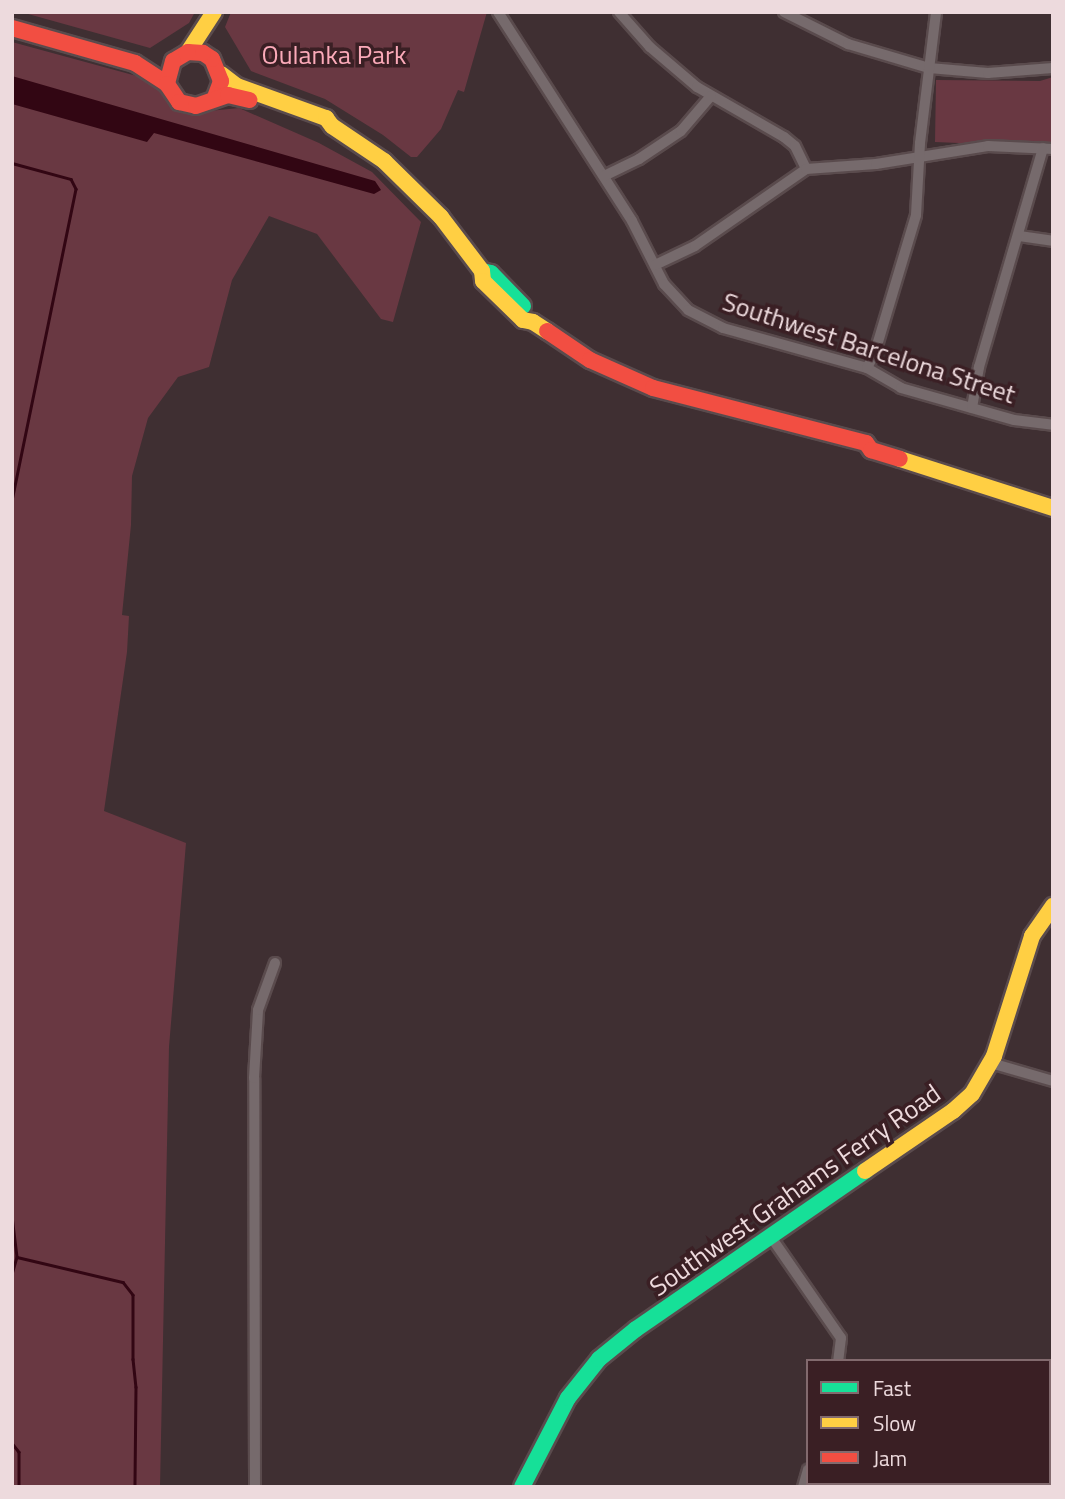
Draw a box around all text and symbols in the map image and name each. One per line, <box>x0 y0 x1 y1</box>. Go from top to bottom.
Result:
park label: Oulanka Park <box>262 39 406 71</box>
street label: Southwest Barcelona Street <box>719 286 1019 410</box>
street label: Southwest Grahams Ferry Road <box>644 1077 946 1303</box>
legend <box>806 1359 1051 1485</box>
text: Fast <box>873 1372 911 1404</box>
text: Slow <box>873 1407 916 1439</box>
text: Jam <box>873 1442 907 1474</box>

